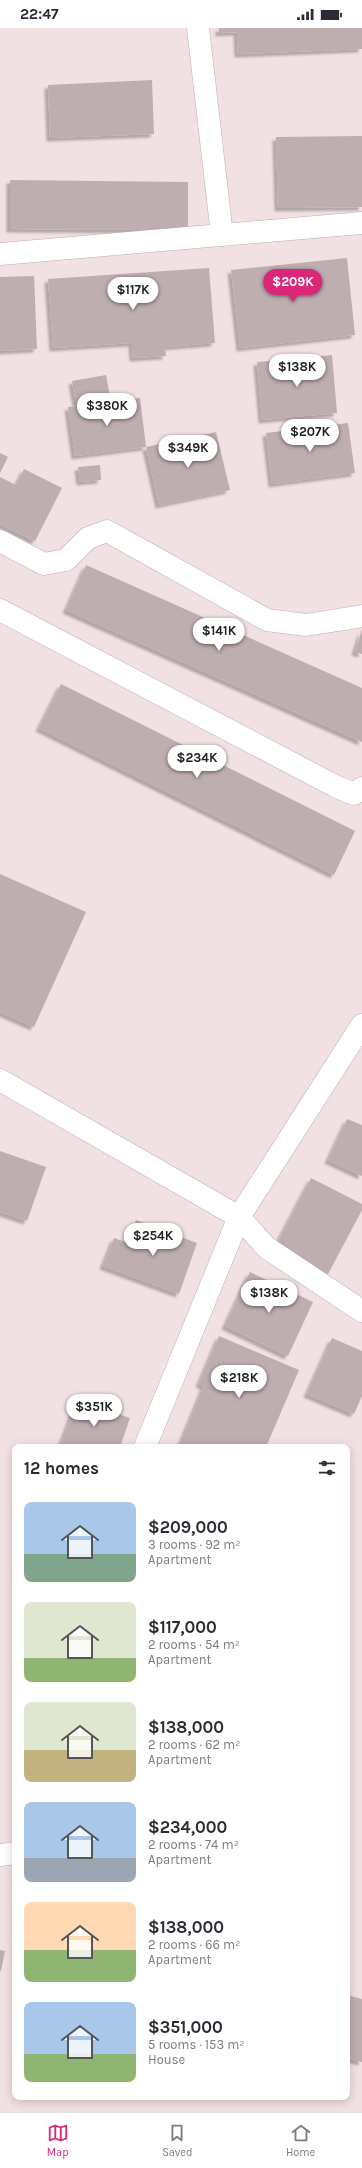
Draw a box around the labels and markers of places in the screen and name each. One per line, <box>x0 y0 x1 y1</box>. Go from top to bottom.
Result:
pin: $209K <box>265 269 321 303</box>
pin: $117K <box>105 277 161 311</box>
pin: $138K <box>269 354 325 388</box>
pin: $380K <box>79 393 135 427</box>
pin: $207K <box>282 419 338 453</box>
pin: $349K <box>160 435 216 469</box>
pin: $141K <box>191 618 247 652</box>
pin: $234K <box>169 745 225 779</box>
pin: $254K <box>125 1223 181 1257</box>
pin: $138K <box>241 1280 297 1314</box>
pin: $218K <box>211 1365 267 1399</box>
pin: $351K <box>66 1394 122 1428</box>

